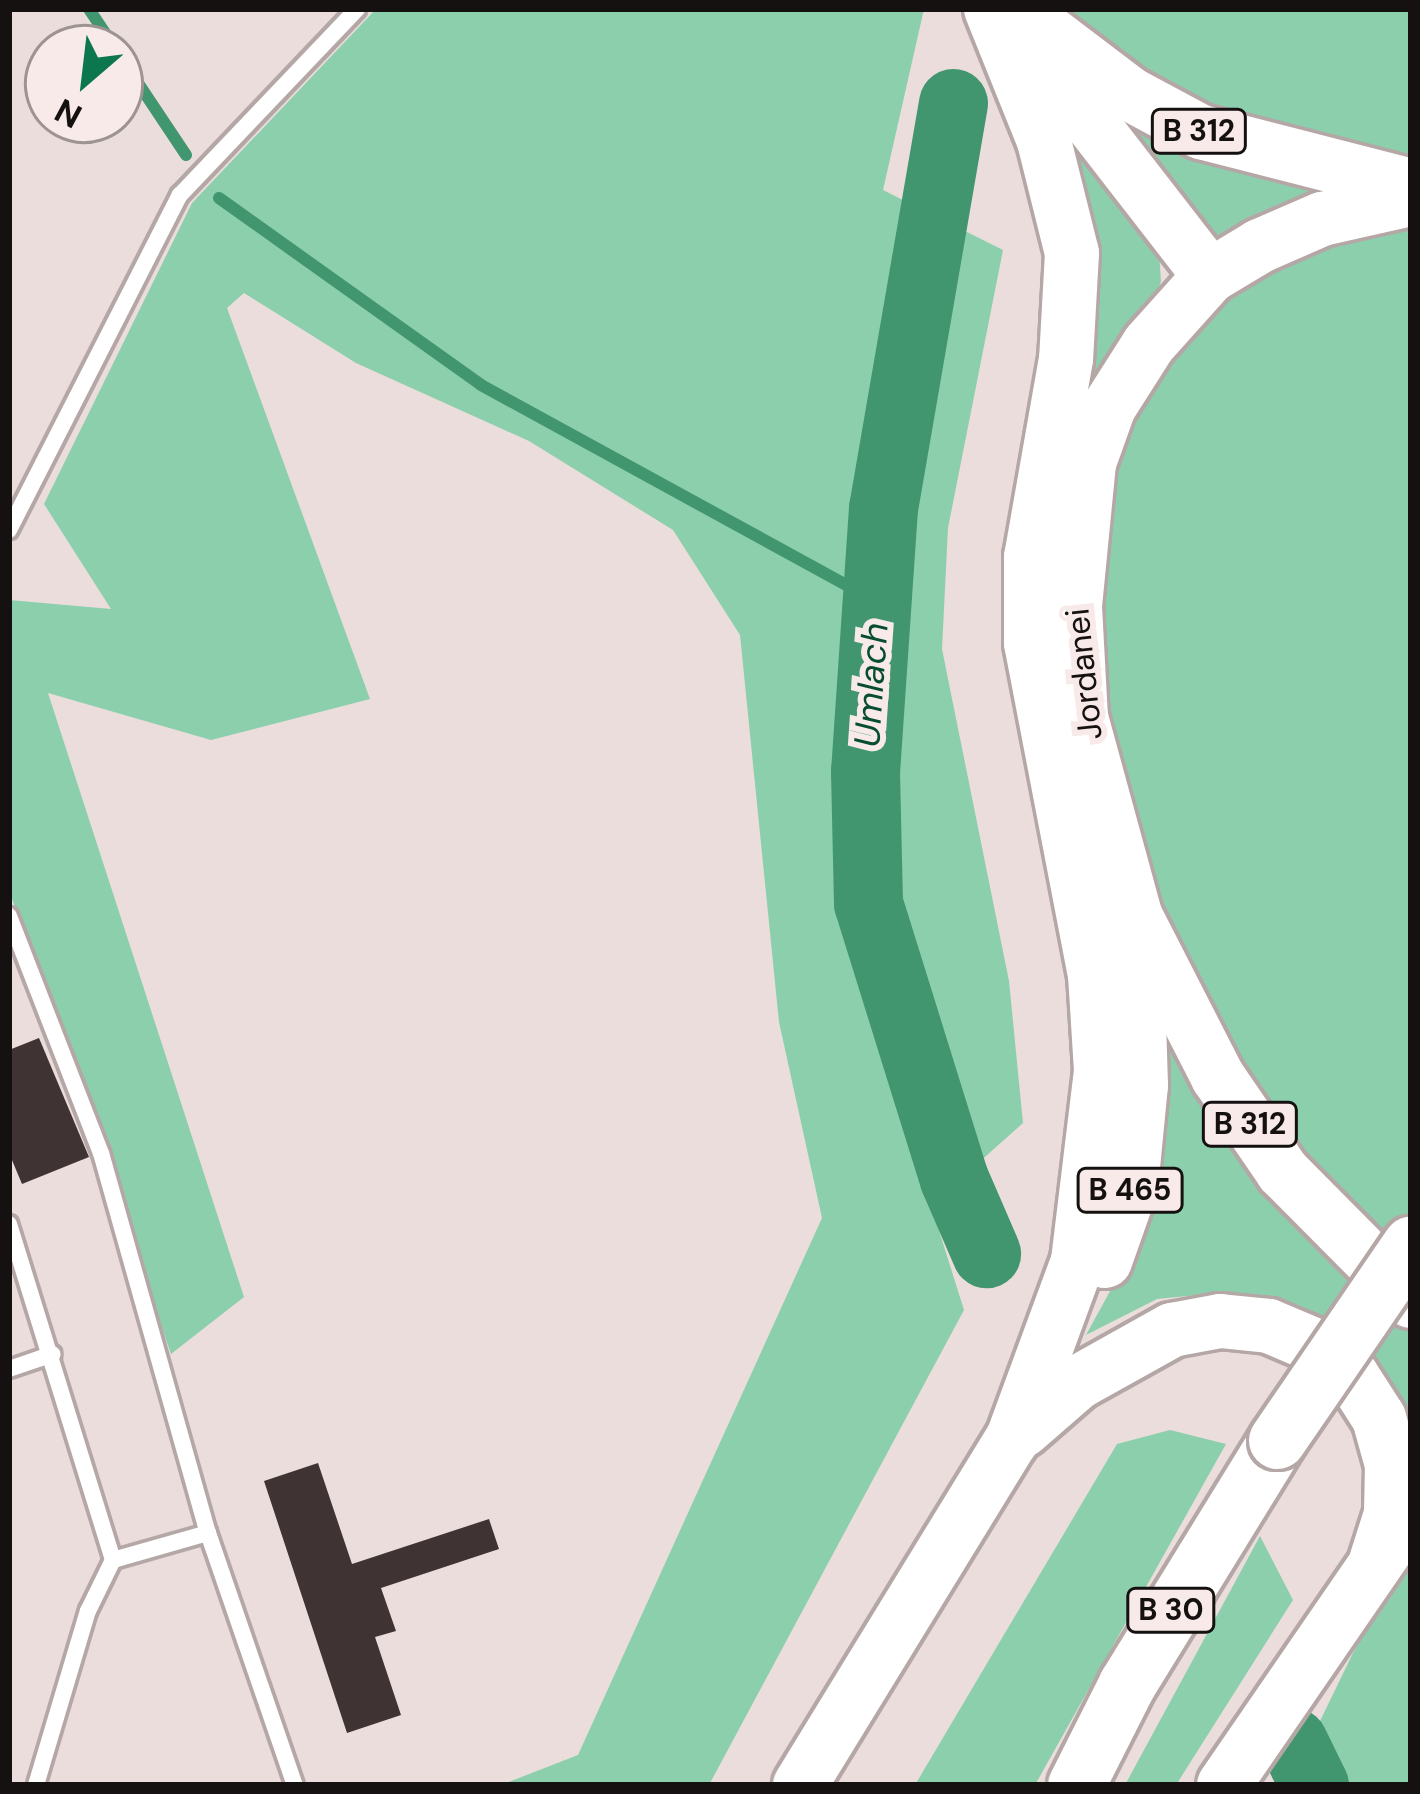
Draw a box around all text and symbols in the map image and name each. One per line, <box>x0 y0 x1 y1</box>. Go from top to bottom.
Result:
north arrow <box>24 24 144 144</box>
text: N <box>48 89 89 138</box>
road number: B 312 <box>1148 107 1250 155</box>
street label: Jordanei <box>1057 606 1111 742</box>
water label: Umlach <box>845 621 897 749</box>
road number: B 312 <box>1199 1100 1301 1148</box>
road number: B 465 <box>1076 1166 1184 1214</box>
road number: B 30 <box>1126 1586 1216 1634</box>

